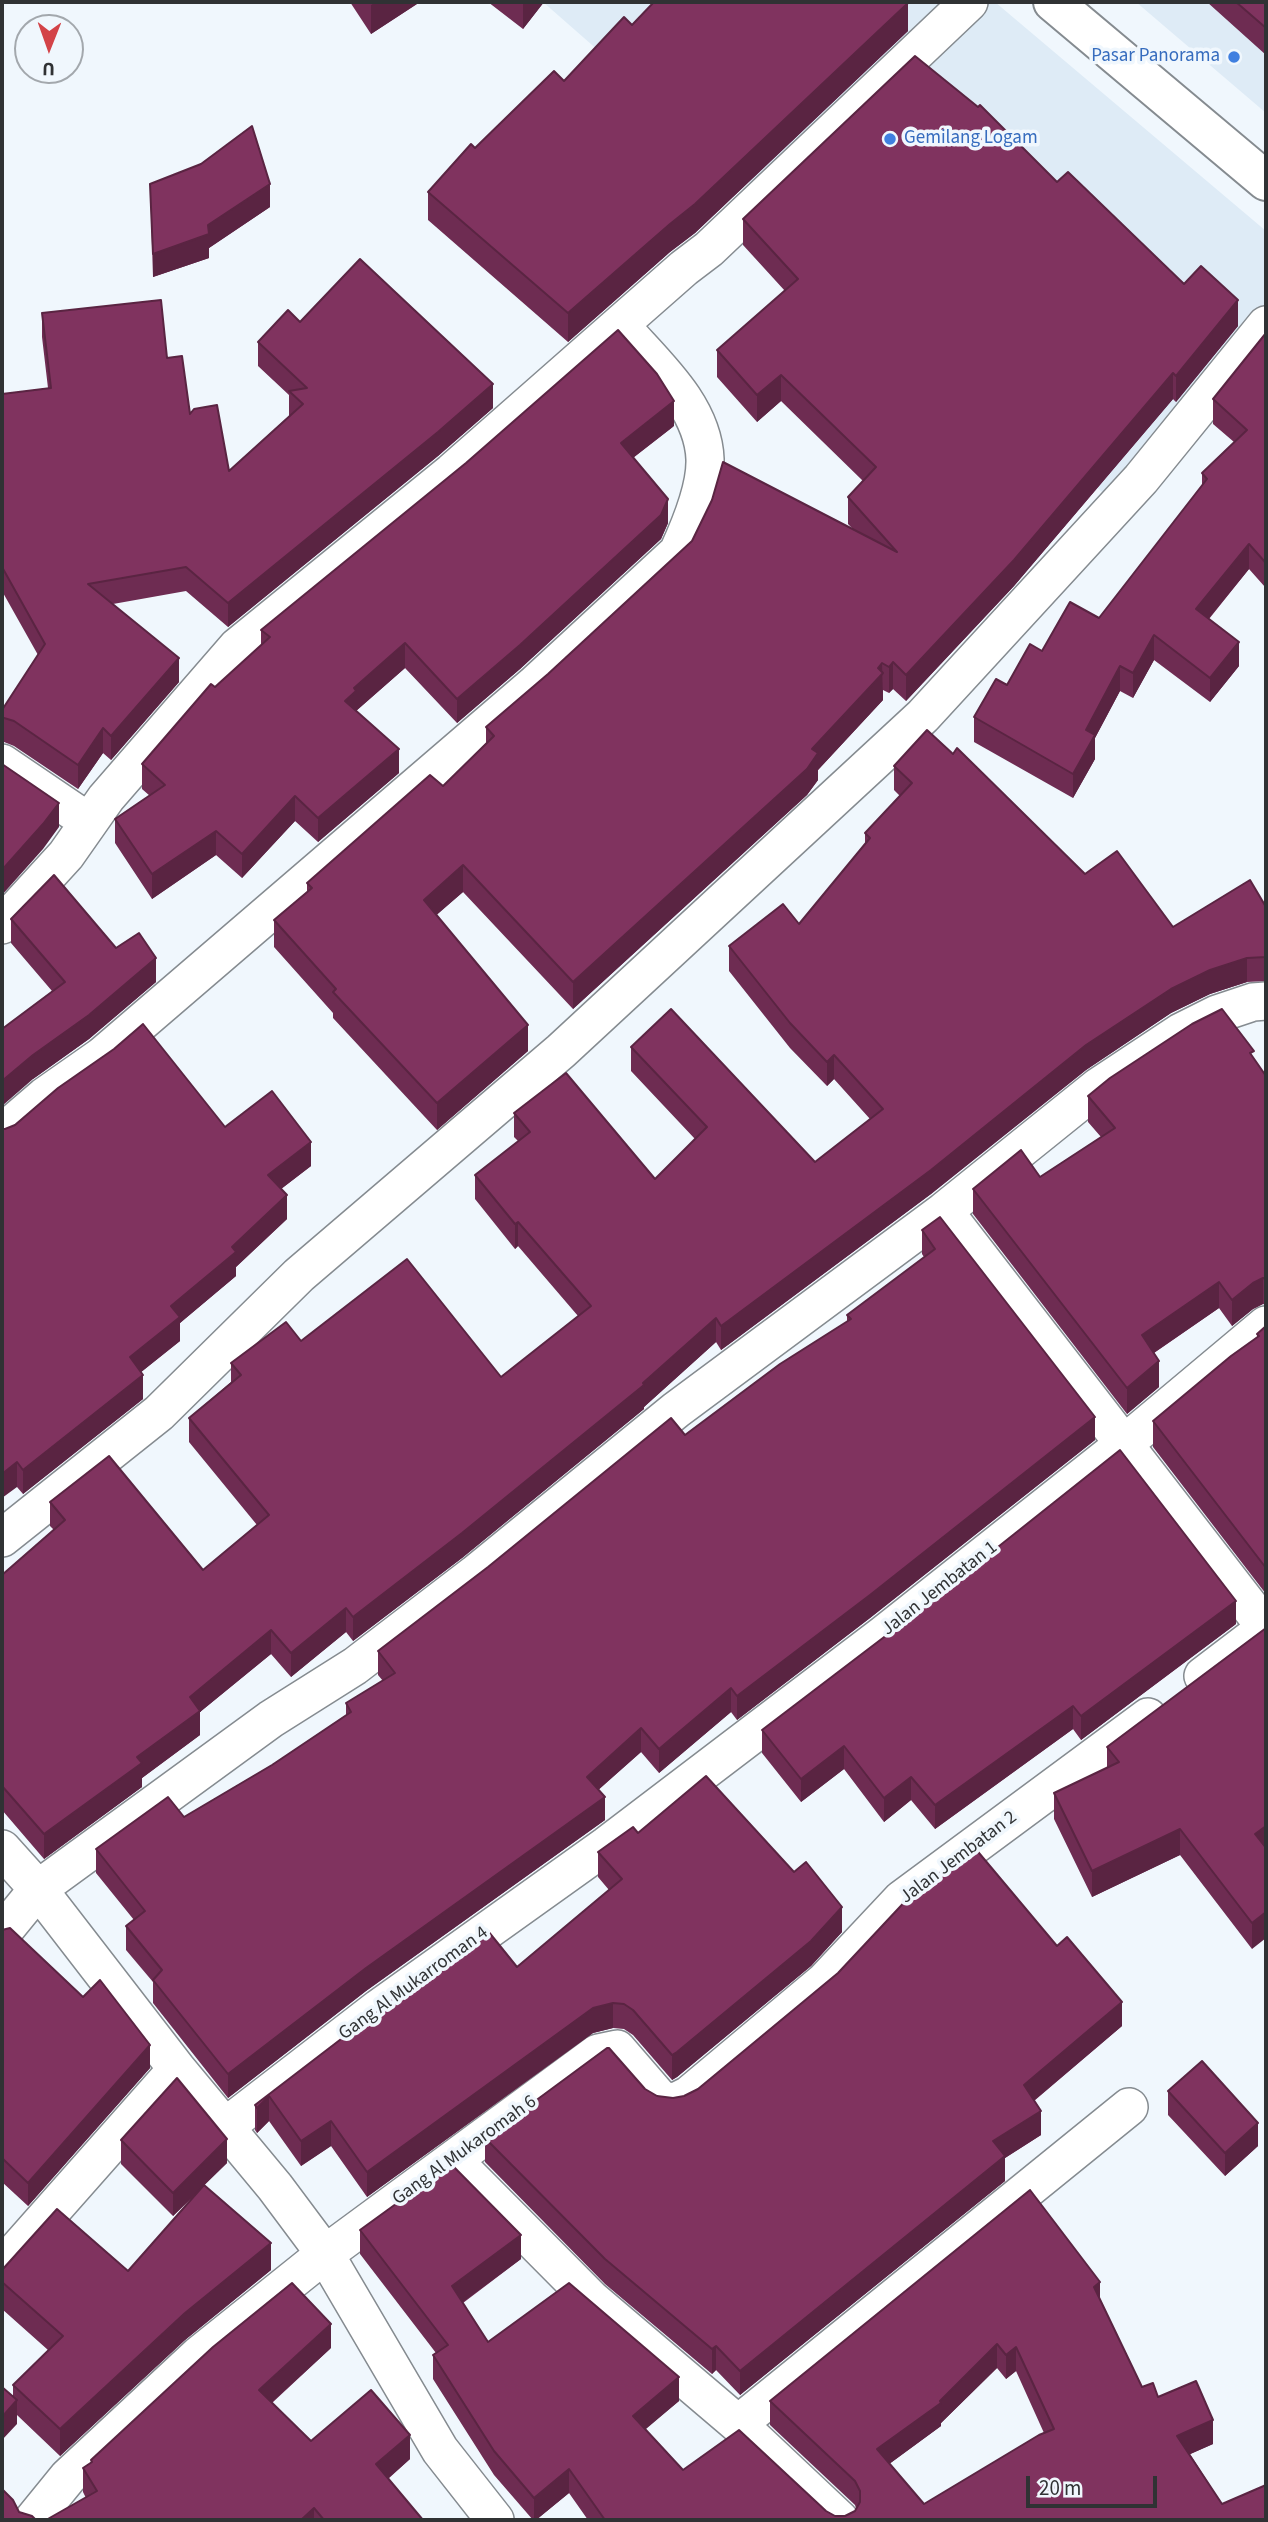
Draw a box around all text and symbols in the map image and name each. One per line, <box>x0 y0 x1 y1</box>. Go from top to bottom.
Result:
north arrow <box>14 14 84 84</box>
place label: Pasar Panorama <box>1091 46 1220 68</box>
marker: Pasar Panorama <box>1226 49 1242 65</box>
text: U <box>42 55 55 82</box>
place label: Gemilang Logam <box>904 128 1038 150</box>
marker: Gemilang Logam <box>882 131 898 147</box>
street label: Jalan Jembatan 1 <box>878 1537 1002 1641</box>
street label: Jalan Jembatan 2 <box>896 1807 1022 1909</box>
street label: Gang Al Mukarroman 4 <box>335 1922 493 2046</box>
street label: Gang Al Mukaromah 6 <box>388 2091 542 2211</box>
scale bar <box>1030 2462 1161 2506</box>
text: 20 m <box>1039 2473 1081 2503</box>

